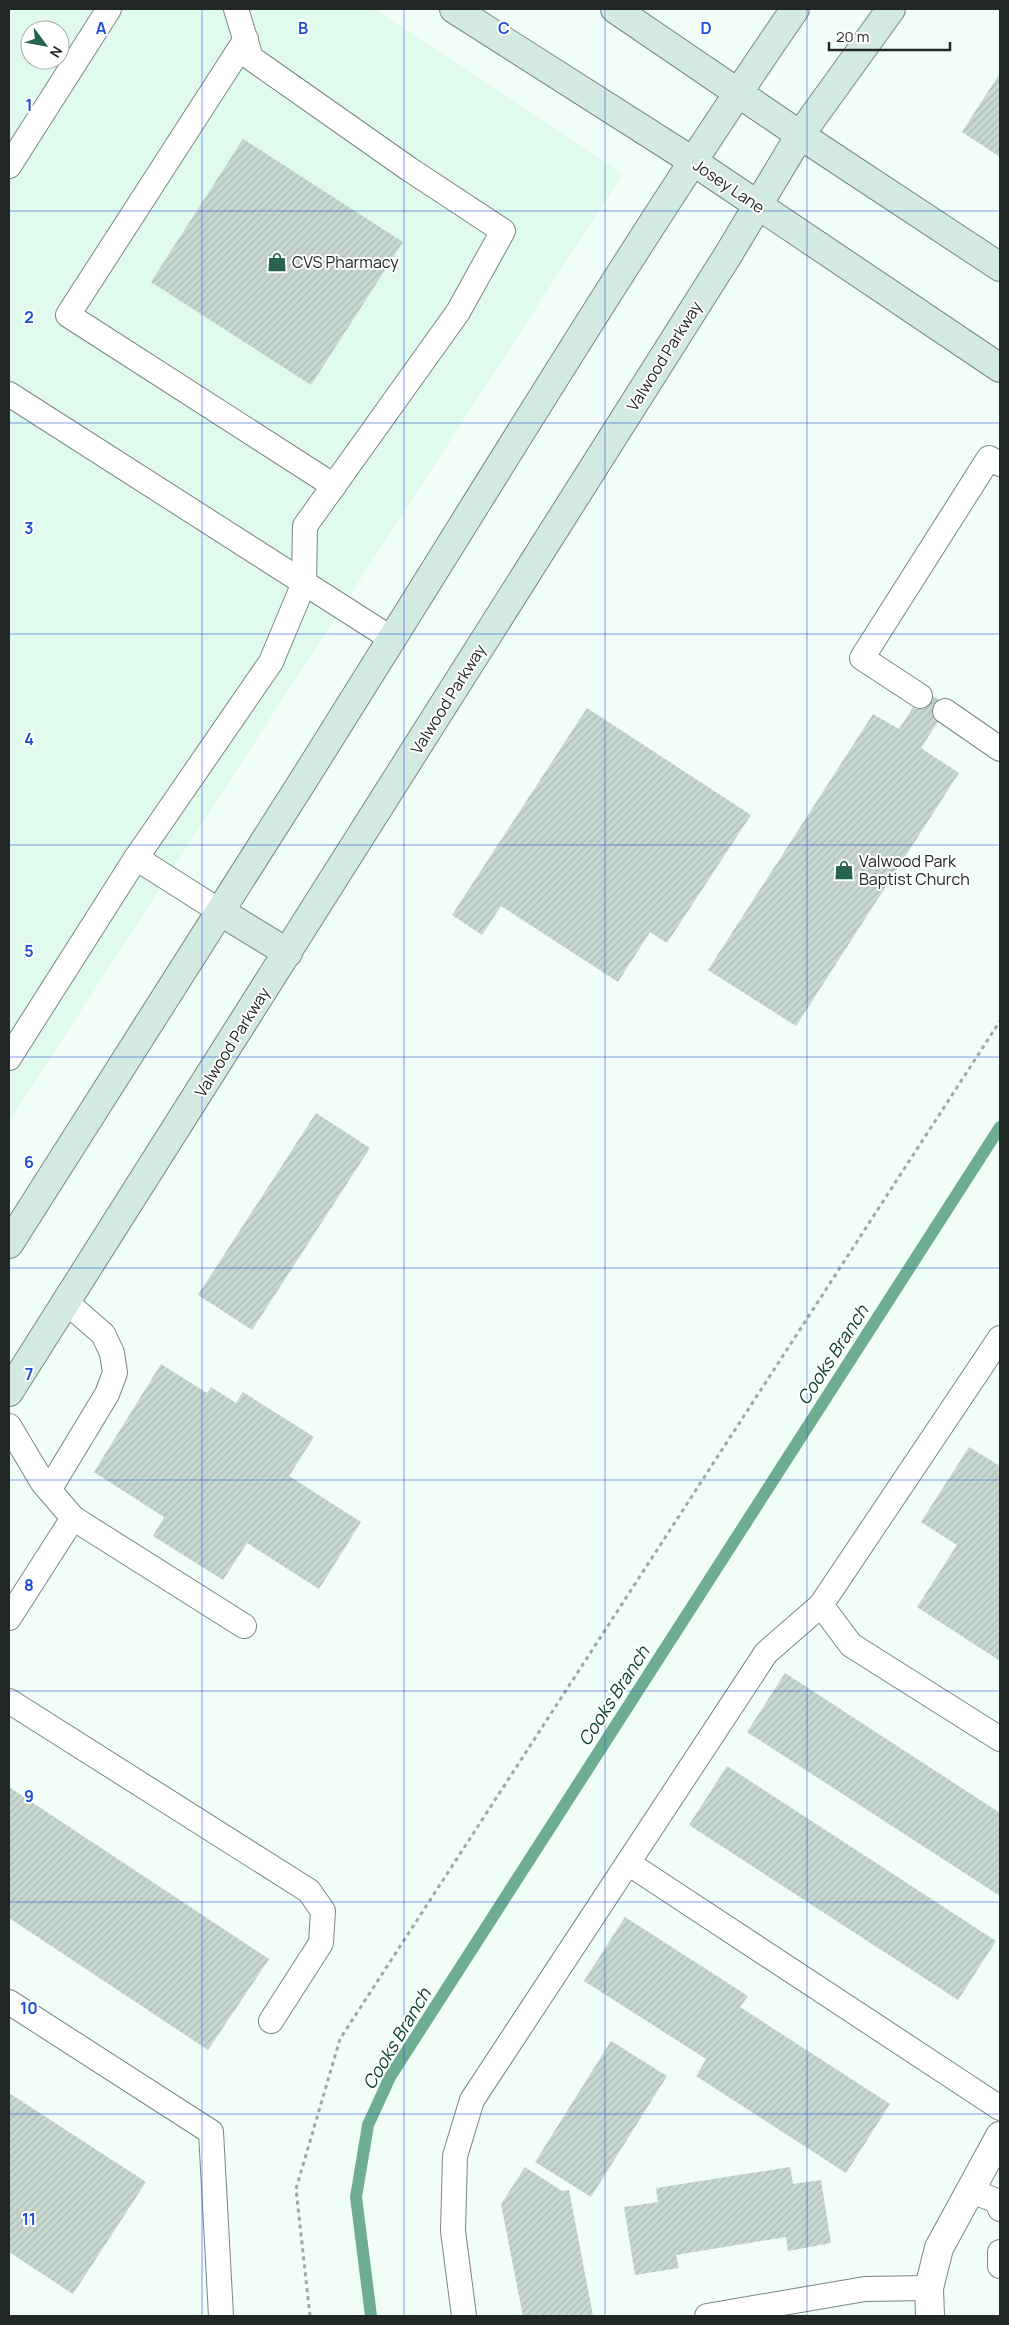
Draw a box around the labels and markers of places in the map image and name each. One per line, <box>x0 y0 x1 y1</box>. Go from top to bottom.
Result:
shop icon: CVS Pharmacy <box>266 251 288 273</box>
place label: CVS Pharmacy <box>292 251 399 273</box>
place label: Valwood Park Baptist Church <box>859 850 970 890</box>
shop icon: Valwood Park Baptist Church <box>833 859 855 881</box>

